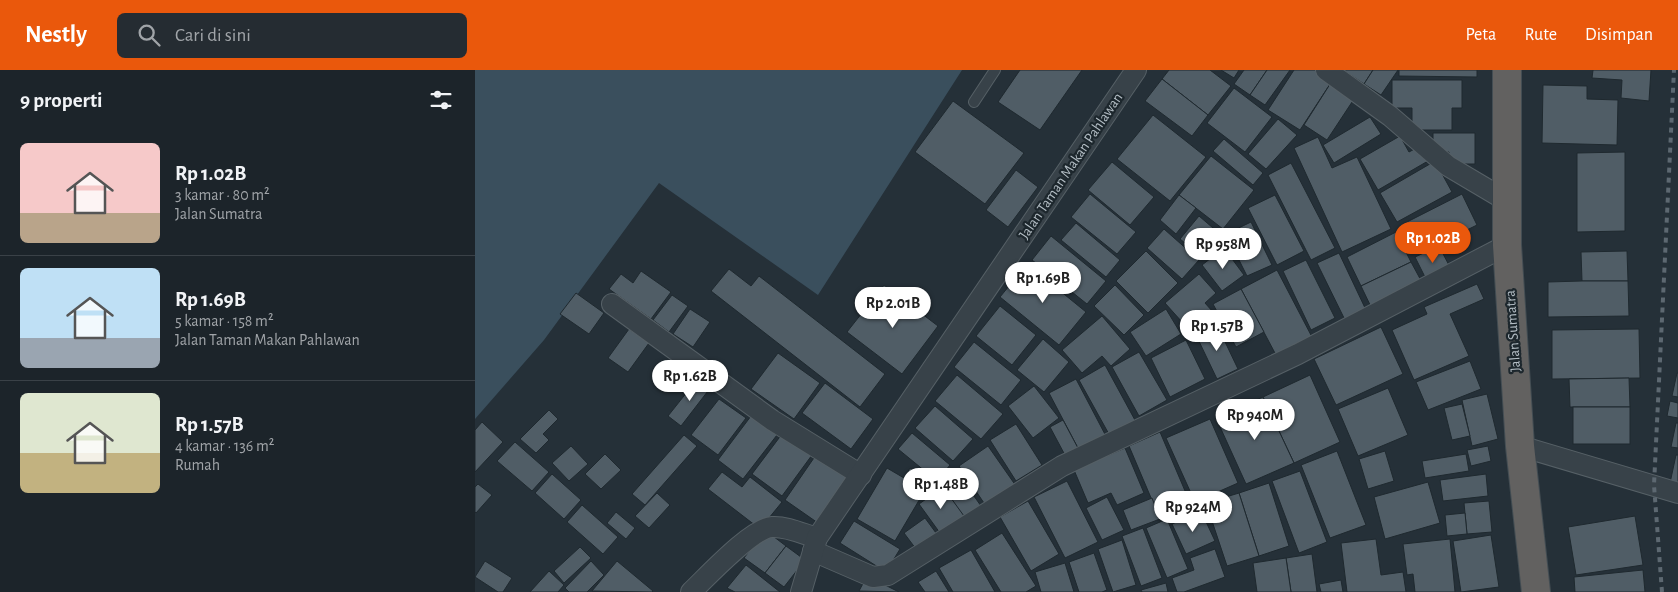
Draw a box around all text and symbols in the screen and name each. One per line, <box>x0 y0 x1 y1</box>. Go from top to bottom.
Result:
search box <box>117 13 467 58</box>
icon: search <box>135 21 163 49</box>
text: Nestly <box>25 23 87 47</box>
text: Cari di sini <box>175 26 251 45</box>
text: Peta <box>1465 26 1496 44</box>
text: Rute <box>1524 26 1557 44</box>
text: Disimpan <box>1585 26 1653 44</box>
icon: filters <box>427 86 455 114</box>
text: 9 properti <box>20 90 103 111</box>
street label: Jalan Taman Makan Pahlawan <box>1016 90 1126 242</box>
icon: home <box>60 163 120 223</box>
text: Rp 1.02B <box>175 163 246 184</box>
text: 3 kamar · 80 m² <box>175 187 270 203</box>
text: Jalan Sumatra <box>175 206 262 222</box>
pin: Rp 1.02B <box>1381 222 1485 264</box>
pin: Rp 958M <box>1177 228 1269 270</box>
text: Rp 1.02B <box>1406 230 1460 246</box>
text: Rp 958M <box>1195 236 1251 252</box>
pin: Rp 1.69B <box>991 262 1095 304</box>
text: Rp 1.69B <box>1016 270 1070 286</box>
pin: Rp 2.01B <box>841 286 945 329</box>
icon: home <box>60 288 120 348</box>
text: Rp 1.69B <box>175 289 246 310</box>
street label: Jalan Sumatra <box>1503 290 1523 372</box>
text: Rp 2.01B <box>866 295 920 311</box>
pin: Rp 1.57B <box>1165 310 1269 352</box>
text: 5 kamar · 158 m² <box>175 313 273 329</box>
text: Rp 1.57B <box>1191 318 1243 334</box>
text: Jalan Taman Makan Pahlawan <box>175 332 360 348</box>
pin: Rp 1.62B <box>638 360 742 402</box>
text: Rp 1.62B <box>663 368 717 384</box>
pin: Rp 940M <box>1209 398 1301 441</box>
text: Rp 940M <box>1227 407 1283 423</box>
icon: home <box>60 413 120 473</box>
text: Rp 1.57B <box>175 414 244 435</box>
text: 4 kamar · 136 m² <box>175 438 274 454</box>
text: Rumah <box>175 457 220 473</box>
pin: Rp 1.48B <box>889 468 993 510</box>
text: Rp 1.48B <box>914 476 968 492</box>
pin: Rp 924M <box>1147 490 1239 533</box>
text: Rp 924M <box>1165 499 1221 515</box>

